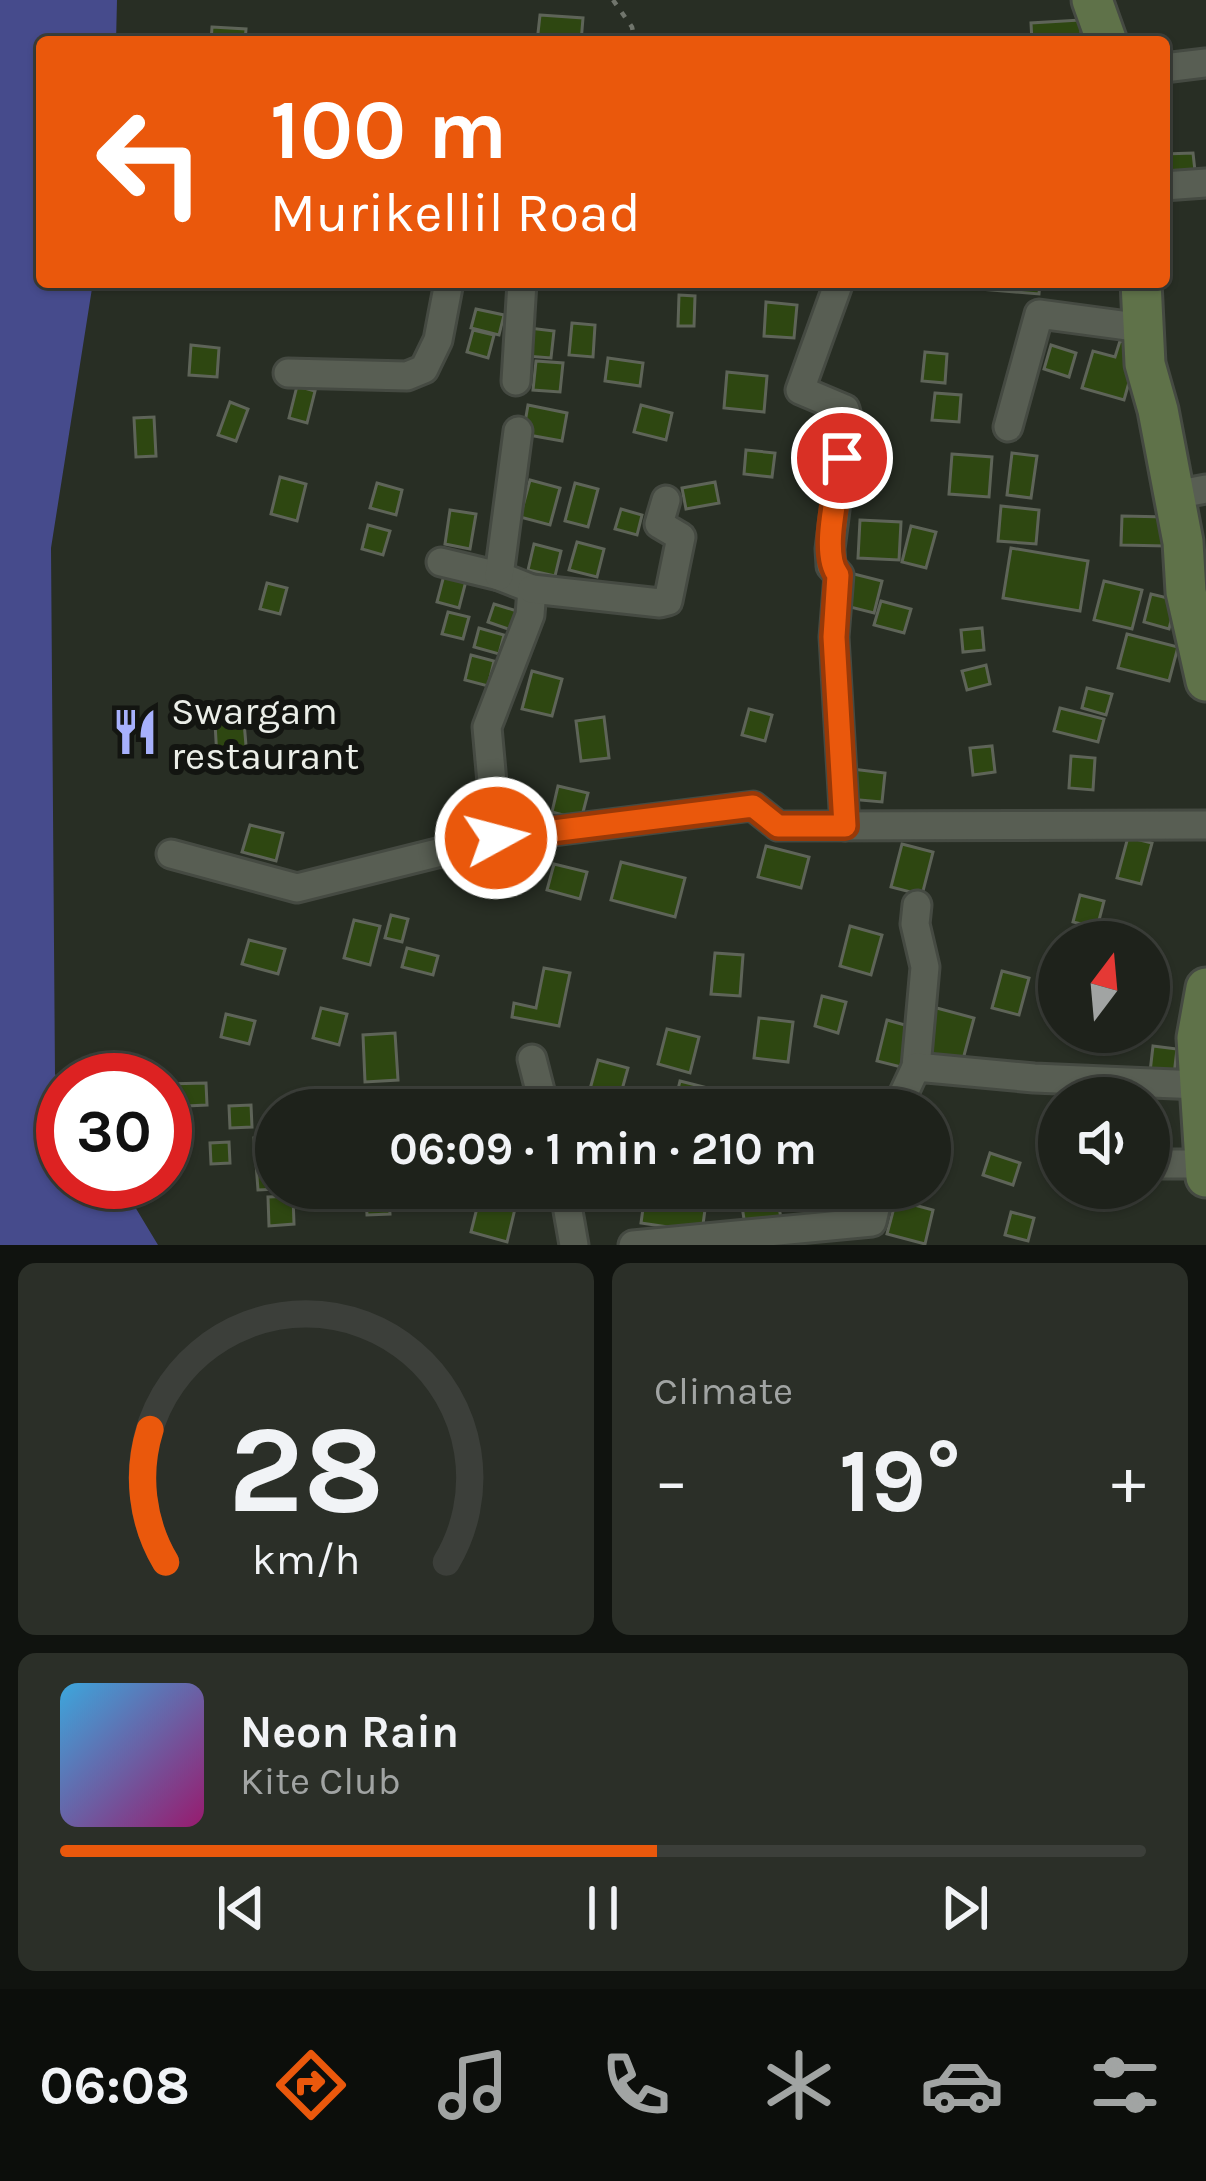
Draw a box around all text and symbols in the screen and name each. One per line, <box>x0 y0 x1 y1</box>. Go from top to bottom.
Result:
text: 100 m <box>270 81 507 179</box>
icon: left <box>72 84 228 240</box>
text: Murikellil Road <box>270 181 641 245</box>
pin <box>791 407 893 509</box>
icon: arrive <box>809 425 875 491</box>
place label: Swargam restaurant <box>171 688 359 779</box>
restaurant icon: Swargam restaurant <box>110 707 160 757</box>
position arrow <box>433 775 559 901</box>
north arrow <box>1038 921 1170 1053</box>
map controls <box>1038 921 1170 1209</box>
speed limit sign: 30 <box>36 1053 192 1209</box>
button: sound <box>1038 1077 1170 1209</box>
text: 06:09 · 1 min · 210 m <box>389 1123 817 1175</box>
text: Climate <box>654 1368 793 1414</box>
text: 28 <box>228 1397 384 1542</box>
text: 19° <box>839 1428 961 1534</box>
text: − <box>654 1442 689 1520</box>
text: + <box>1111 1442 1146 1520</box>
text: km/h <box>252 1535 360 1585</box>
text: Neon Rain <box>240 1706 459 1758</box>
text: Kite Club <box>240 1758 401 1804</box>
icon: previous <box>208 1875 274 1941</box>
icon: pause <box>570 1875 636 1941</box>
icon: next <box>932 1875 998 1941</box>
icon: directions <box>269 2043 353 2127</box>
icon: music <box>431 2043 515 2127</box>
icon: phone <box>594 2043 678 2127</box>
icon: climate <box>757 2043 841 2127</box>
icon: car <box>920 2043 1004 2127</box>
icon: filters <box>1083 2043 1167 2127</box>
text: 06:08 <box>39 2053 190 2117</box>

